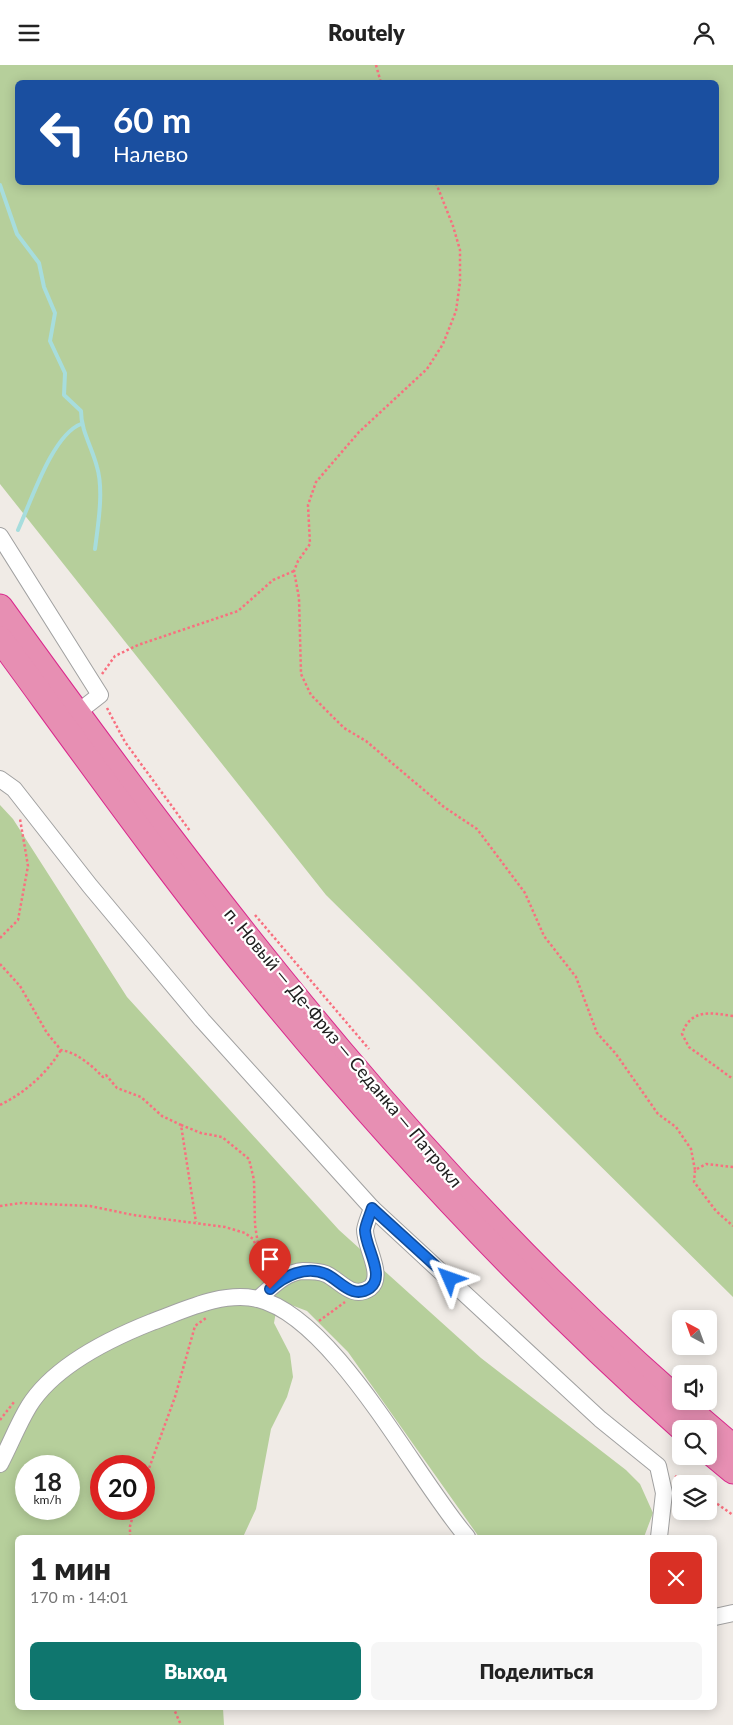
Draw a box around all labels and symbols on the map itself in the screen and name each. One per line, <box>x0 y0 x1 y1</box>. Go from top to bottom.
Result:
street label: п. Новый — Де-Фриз — Седанка — Патрокл <box>220 903 467 1192</box>
pin <box>249 1238 291 1289</box>
position arrow <box>423 1252 475 1304</box>
north arrow <box>672 1310 718 1355</box>
speed limit sign: 20 <box>90 1455 155 1520</box>

